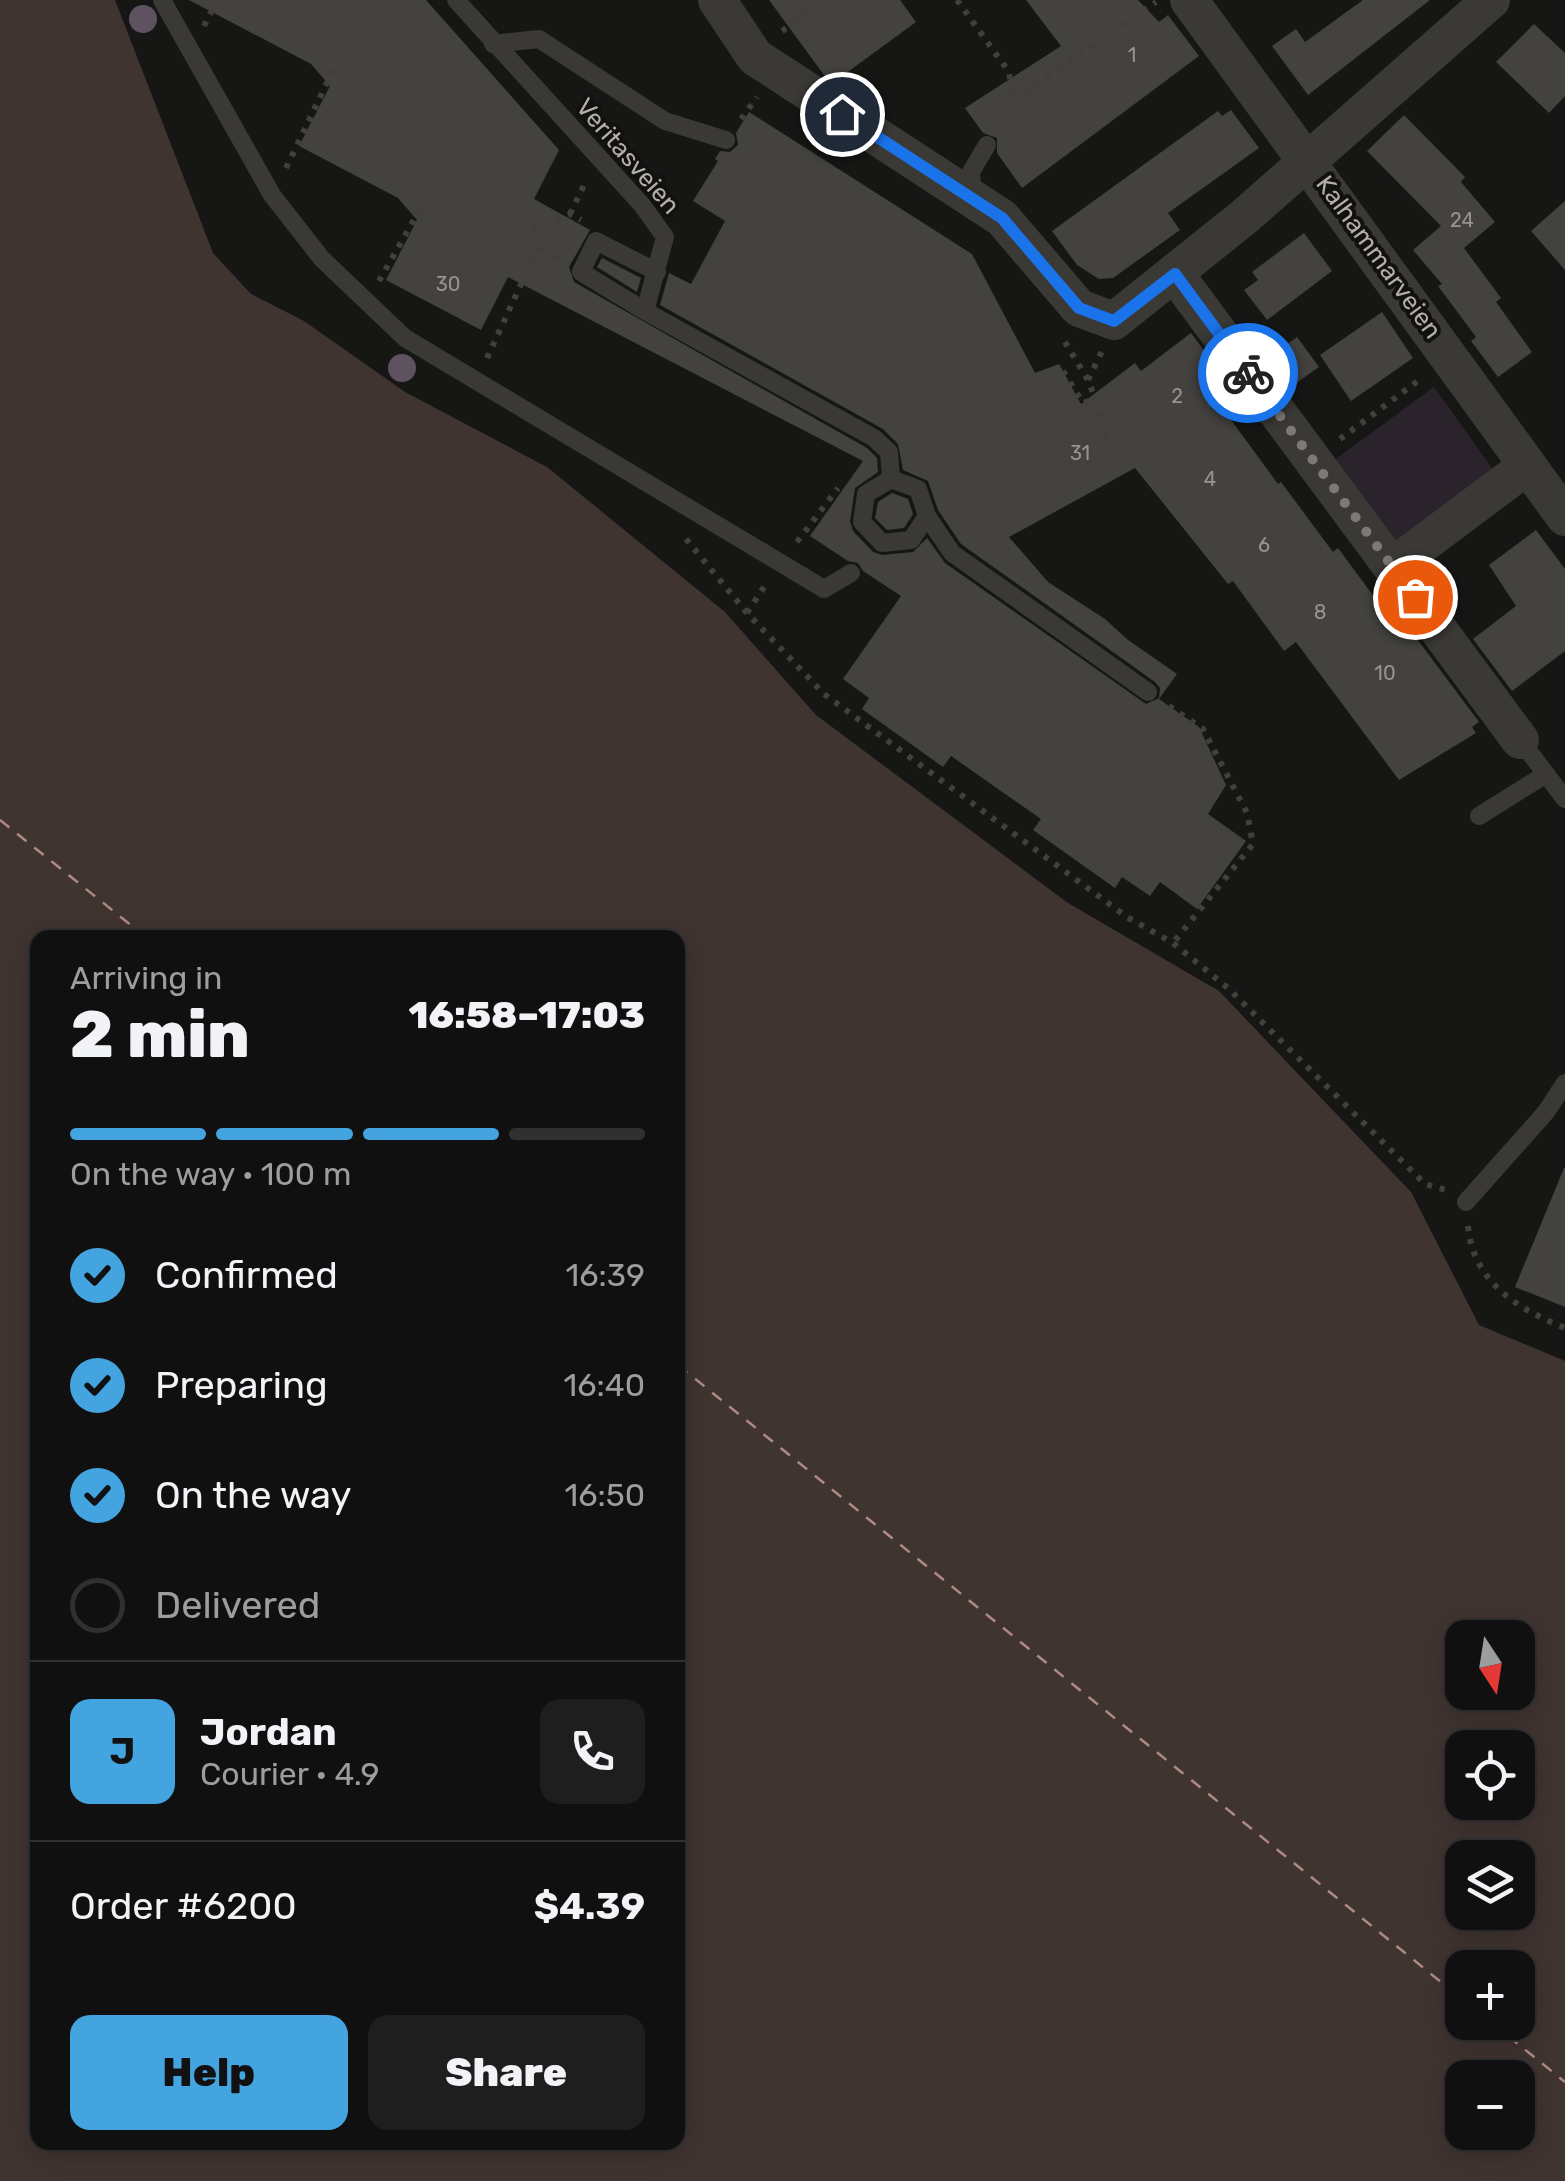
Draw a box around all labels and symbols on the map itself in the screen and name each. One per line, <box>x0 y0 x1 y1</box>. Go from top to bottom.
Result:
house number: 1 <box>1128 43 1136 67</box>
pin <box>800 72 885 157</box>
street label: Veritasveien <box>570 92 686 220</box>
street label: Kalhammarveien <box>1310 170 1448 344</box>
house number: 24 <box>1450 208 1474 232</box>
house number: 30 <box>436 272 460 296</box>
courier <box>1198 323 1298 423</box>
house number: 2 <box>1171 384 1183 408</box>
house number: 31 <box>1070 441 1090 465</box>
house number: 4 <box>1204 467 1216 491</box>
house number: 6 <box>1258 533 1270 557</box>
pin <box>1373 555 1458 640</box>
house number: 8 <box>1314 600 1326 624</box>
house number: 10 <box>1374 661 1396 685</box>
north arrow <box>1445 1620 1535 1710</box>

